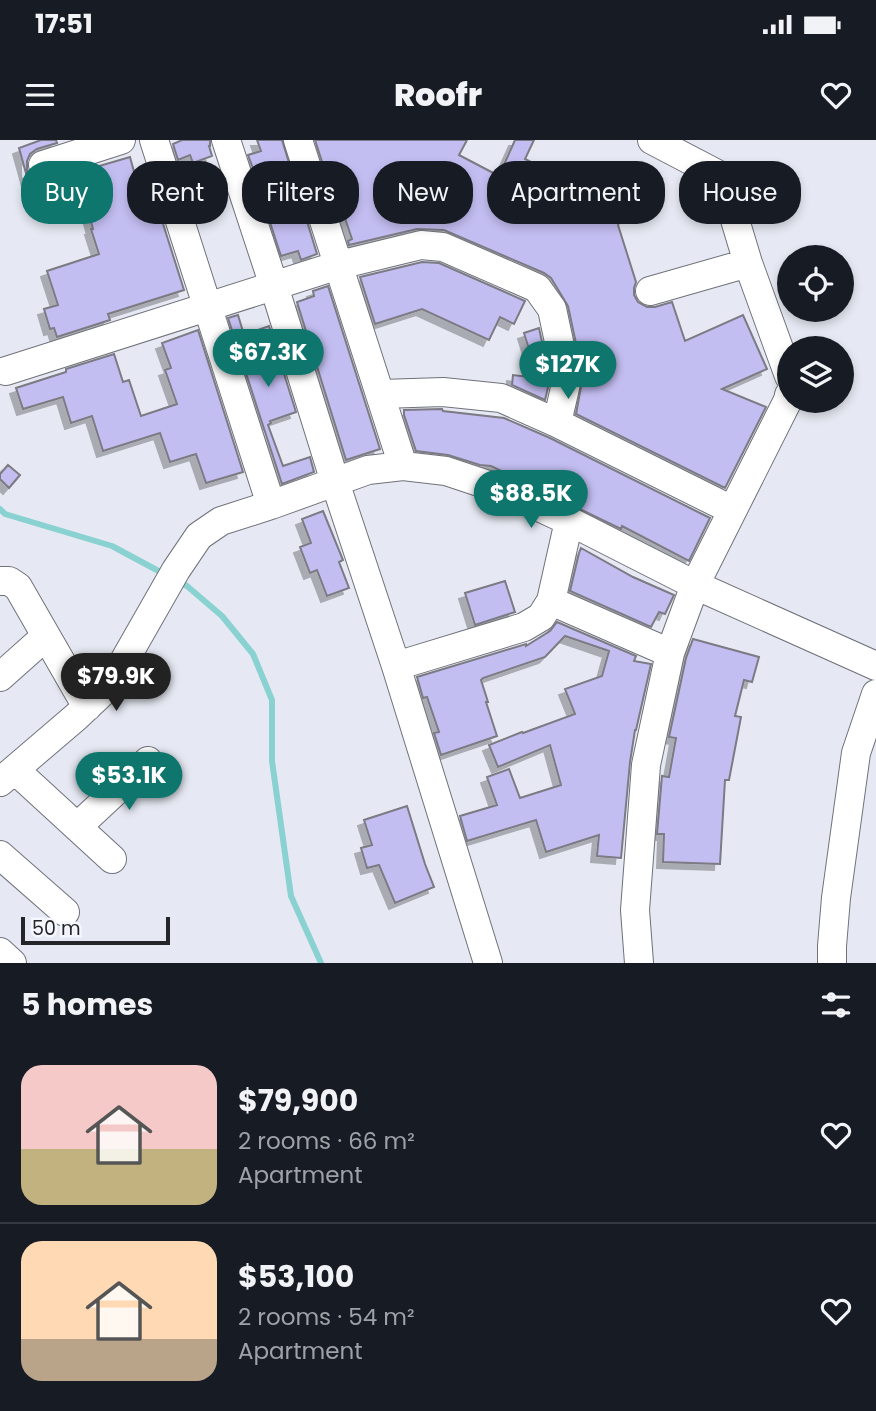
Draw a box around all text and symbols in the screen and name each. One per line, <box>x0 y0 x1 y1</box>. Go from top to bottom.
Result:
text: 17:51 <box>35 6 93 42</box>
text: Roofr <box>394 72 482 117</box>
icon: menu <box>21 76 59 114</box>
icon: heart <box>817 76 855 114</box>
chip: Buy <box>21 161 113 224</box>
chip: Rent <box>127 161 228 224</box>
chip: Filters <box>242 161 359 224</box>
chip: New <box>373 161 473 224</box>
chip: Apartment <box>487 161 665 224</box>
chip: House <box>679 161 801 224</box>
map controls <box>777 245 854 413</box>
button: locate <box>777 245 854 322</box>
pin: $67.3K <box>211 330 325 389</box>
text: $67.3K <box>229 336 307 368</box>
button: layers <box>777 336 854 413</box>
pin: $127K <box>519 342 617 401</box>
text: $127K <box>535 348 601 380</box>
pin: $88.5K <box>474 470 588 530</box>
text: $88.5K <box>490 477 572 509</box>
pin: $79.9K <box>59 654 173 713</box>
text: $79.9K <box>77 660 155 692</box>
pin: $53.1K <box>72 752 186 812</box>
text: $53.1K <box>91 759 167 791</box>
scale bar <box>21 914 170 946</box>
text: 50 m <box>32 915 81 942</box>
text: 5 homes <box>21 983 153 1026</box>
icon: filters <box>817 986 855 1024</box>
text: $79,900 <box>238 1079 358 1122</box>
icon: home <box>77 1093 161 1177</box>
icon: heart <box>817 1116 855 1154</box>
text: 2 rooms · 66 m² <box>238 1125 415 1157</box>
text: Apartment <box>238 1159 363 1191</box>
text: $53,100 <box>238 1255 354 1298</box>
icon: home <box>77 1269 161 1353</box>
icon: heart <box>817 1292 855 1330</box>
text: 2 rooms · 54 m² <box>238 1301 415 1333</box>
text: Apartment <box>238 1335 363 1367</box>

